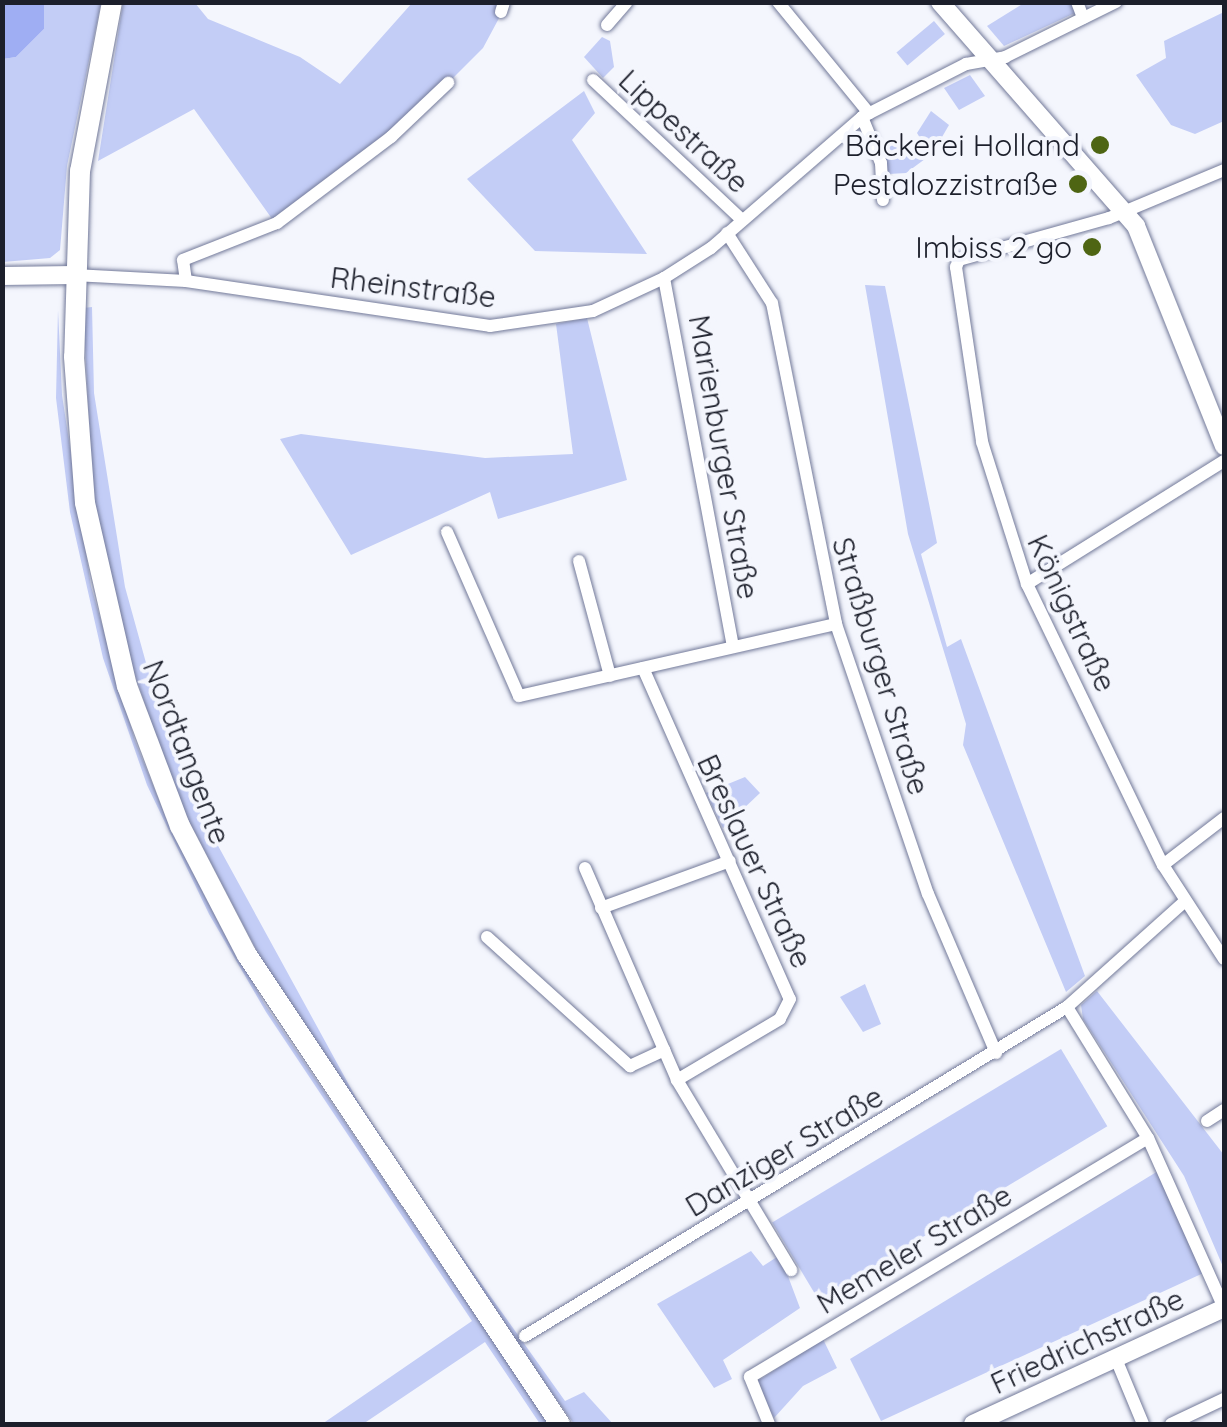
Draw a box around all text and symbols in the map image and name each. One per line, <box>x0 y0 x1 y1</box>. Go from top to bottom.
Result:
street label: Lippestraße <box>612 62 756 200</box>
place label: Bäckerei Holland <box>845 127 1080 163</box>
marker: Bäckerei Holland <box>1089 134 1111 156</box>
place label: Pestalozzistraße <box>833 166 1058 202</box>
marker: Pestalozzistraße <box>1067 173 1089 195</box>
place label: Imbiss 2 go <box>915 229 1072 265</box>
marker: Imbiss 2 go <box>1081 236 1103 258</box>
street label: Rheinstraße <box>328 259 498 315</box>
street label: Marienburger Straße <box>681 312 767 602</box>
street label: Königstraße <box>1020 529 1124 697</box>
street label: Straßburger Straße <box>825 533 937 799</box>
street label: Nordtangente <box>135 655 239 849</box>
street label: Breslauer Straße <box>690 748 820 974</box>
street label: Danziger Straße <box>679 1078 889 1224</box>
street label: Memeler Straße <box>810 1177 1018 1321</box>
street label: Friedrichstraße <box>985 1281 1189 1401</box>

